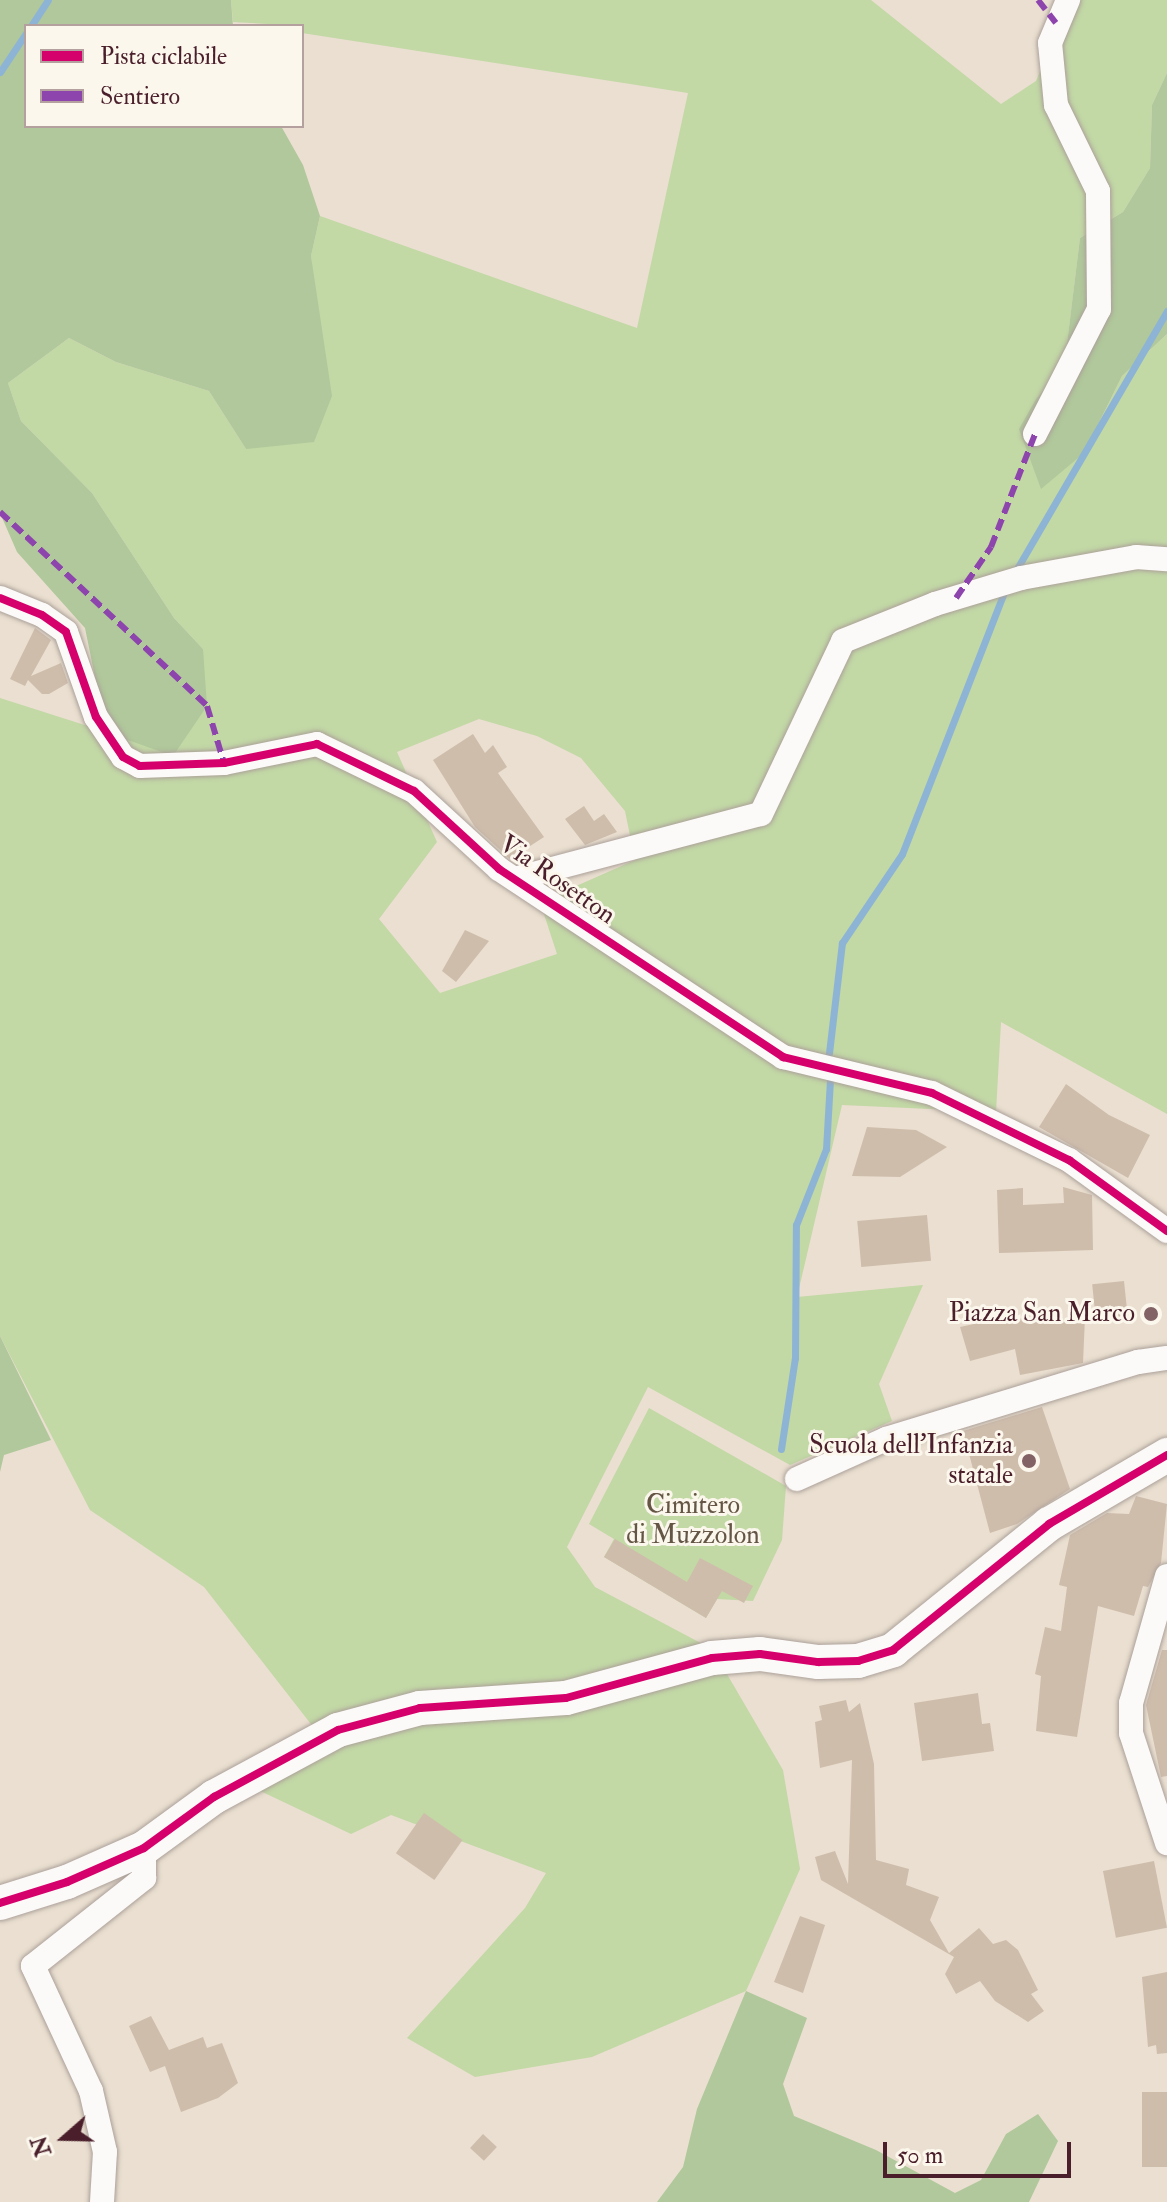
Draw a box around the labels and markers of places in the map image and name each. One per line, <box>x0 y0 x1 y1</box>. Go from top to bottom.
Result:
place label: Piazza San Marco <box>949 1298 1135 1330</box>
marker: Piazza San Marco <box>1142 1305 1160 1323</box>
place label: Scuola dell'Infanzia statale <box>809 1430 1013 1492</box>
marker: Scuola dell'Infanzia statale <box>1020 1452 1038 1470</box>

